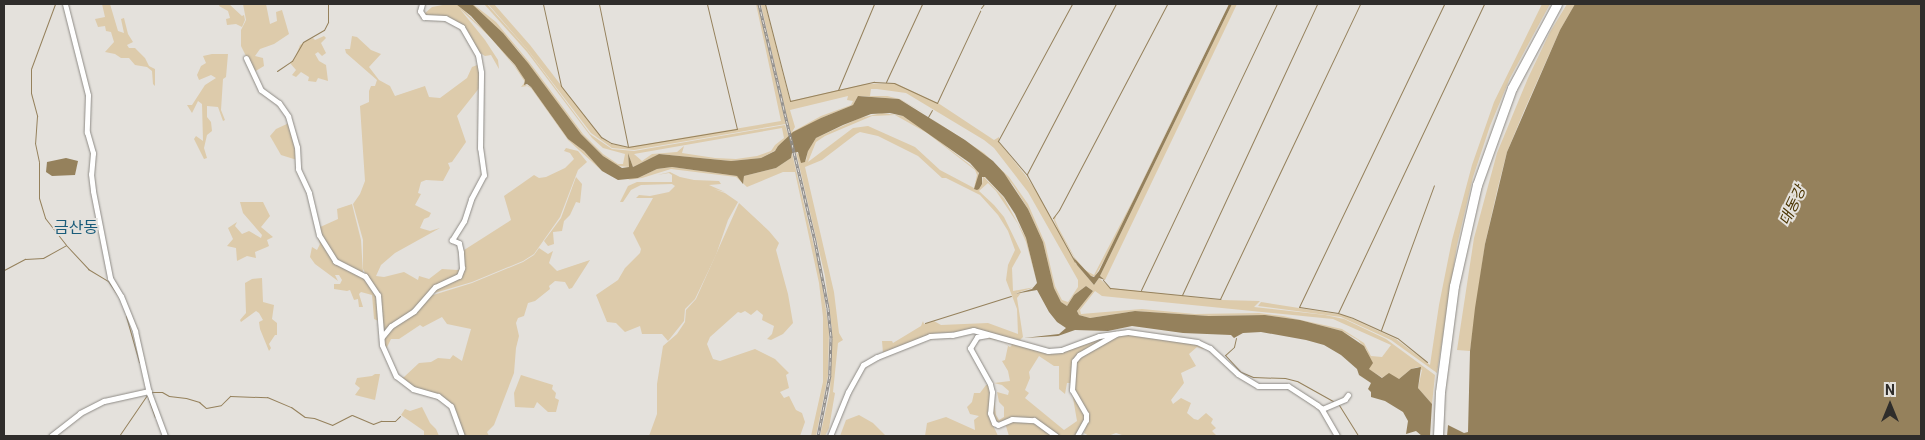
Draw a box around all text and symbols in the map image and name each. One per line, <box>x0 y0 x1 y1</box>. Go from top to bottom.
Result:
water label: 대동강 <box>1776 183 1810 229</box>
district label: 금산동 <box>54 218 98 238</box>
north arrow <box>1865 380 1915 430</box>
text: N <box>1885 382 1895 398</box>

